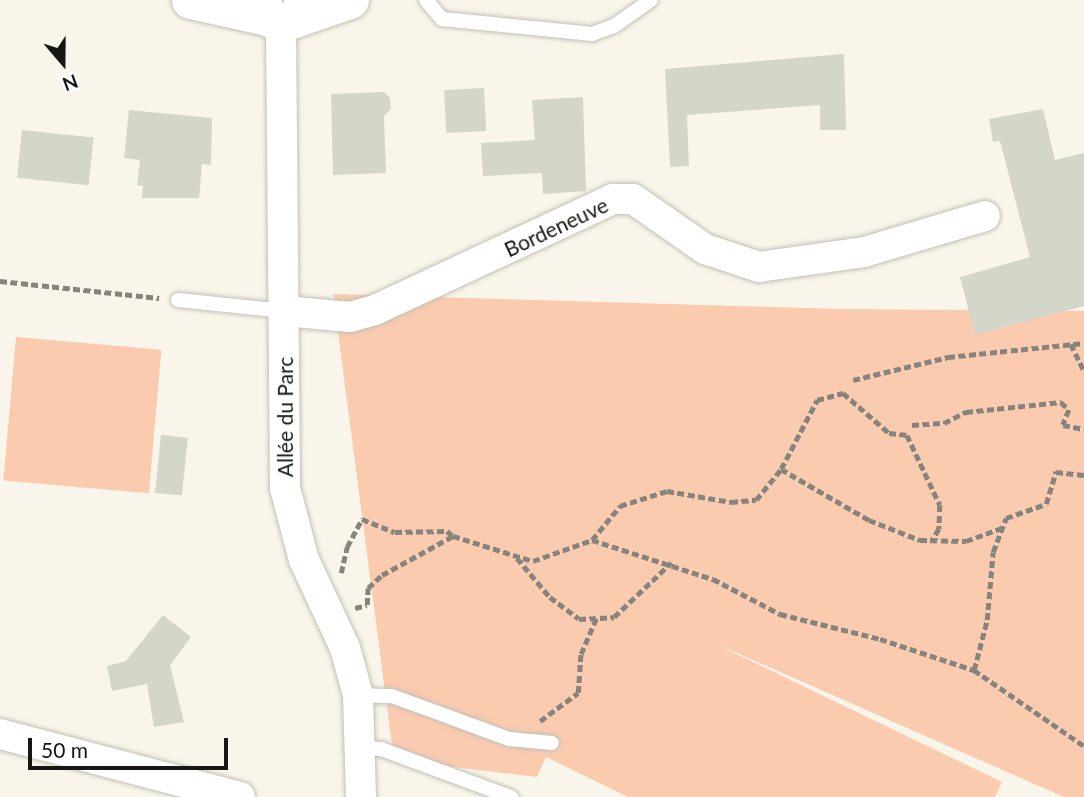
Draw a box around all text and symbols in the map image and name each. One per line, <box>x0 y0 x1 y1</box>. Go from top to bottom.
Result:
north arrow <box>28 28 98 98</box>
text: N <box>60 70 81 97</box>
street label: Bordeneuve <box>500 192 612 262</box>
street label: Allée du Parc <box>272 357 298 477</box>
scale bar <box>32 724 231 768</box>
text: 50 m <box>41 737 88 762</box>

